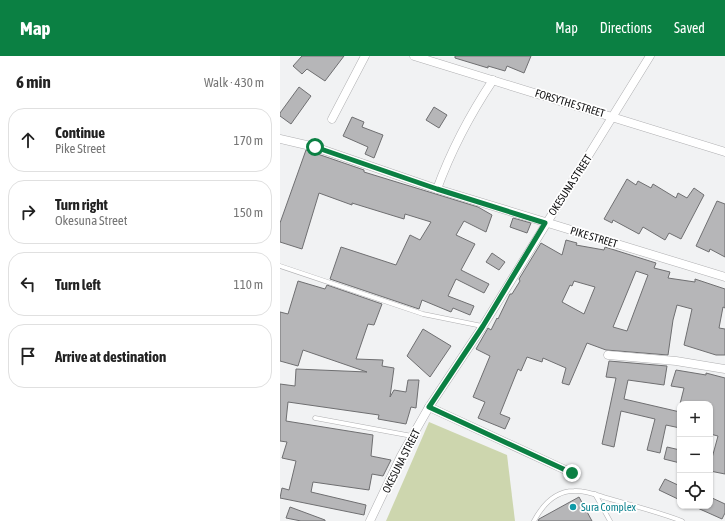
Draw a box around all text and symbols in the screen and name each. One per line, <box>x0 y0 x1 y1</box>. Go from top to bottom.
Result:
text: Map <box>20 17 51 39</box>
text: Map <box>555 20 578 36</box>
text: Directions <box>600 20 652 36</box>
text: Saved <box>674 20 705 36</box>
text: 6 min <box>16 72 51 92</box>
text: Walk · 430 m <box>204 75 264 90</box>
street label: FORSYTHE STREET <box>534 87 607 119</box>
text: Continue <box>55 124 105 141</box>
icon: ahead <box>17 129 39 151</box>
text: 170 m <box>234 133 263 148</box>
route start <box>306 138 324 156</box>
text: Pike Street <box>55 141 106 156</box>
street label: OKESUNA STREET <box>546 152 594 218</box>
text: Turn right <box>55 196 108 213</box>
icon: right <box>17 201 39 223</box>
text: 150 m <box>234 205 263 220</box>
text: Okesuna Street <box>55 213 127 228</box>
street label: PIKE STREET <box>569 224 619 250</box>
icon: left <box>17 273 39 295</box>
text: Turn left <box>55 276 101 293</box>
text: 110 m <box>234 277 263 292</box>
icon: arrive <box>17 345 39 367</box>
text: Arrive at destination <box>55 348 166 365</box>
map controls <box>677 401 713 509</box>
button: + <box>677 401 713 437</box>
street label: OKESUNA STREET <box>380 427 422 495</box>
button: − <box>677 437 713 473</box>
route end <box>563 464 581 482</box>
button: locate <box>677 473 713 509</box>
place label: Sura Complex <box>581 501 637 513</box>
marker: Sura Complex <box>568 502 578 512</box>

